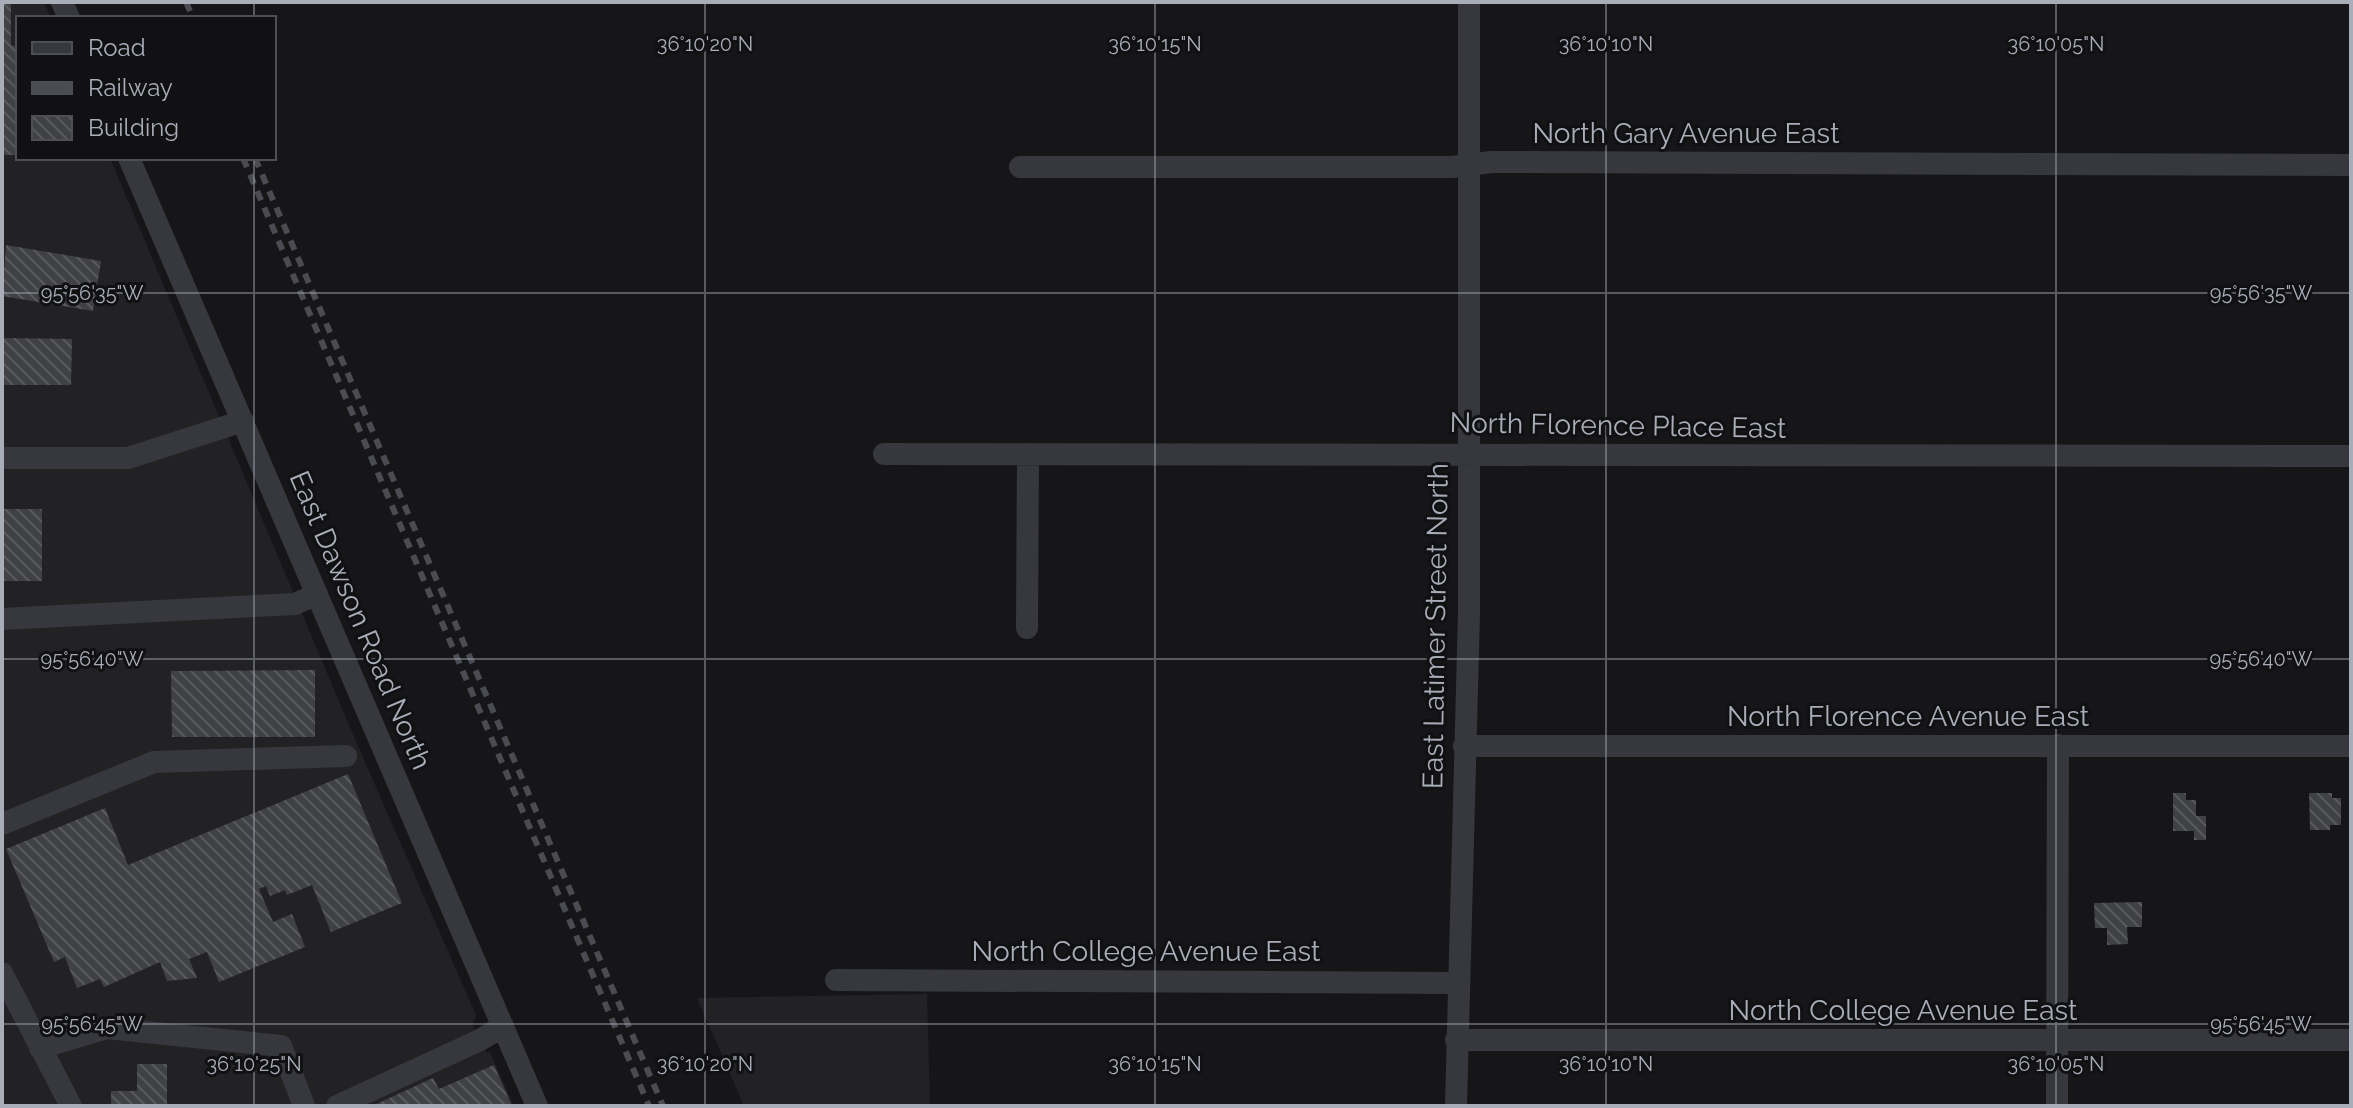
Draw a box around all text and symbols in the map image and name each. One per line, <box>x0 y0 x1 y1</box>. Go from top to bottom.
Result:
legend <box>16 16 276 160</box>
text: 36°10'20"N <box>657 32 753 56</box>
text: 36°10'15"N <box>1108 32 1202 56</box>
text: 36°10'10"N <box>1559 32 1653 56</box>
text: 36°10'05"N <box>2008 32 2104 56</box>
text: Road <box>88 33 146 62</box>
text: Railway <box>88 73 173 102</box>
text: Building <box>88 113 179 142</box>
street label: North Gary Avenue East <box>1532 117 1840 150</box>
text: 95°56'35"W <box>41 281 143 305</box>
text: 95°56'35"W <box>2210 281 2312 305</box>
street label: North Florence Place East <box>1449 406 1787 445</box>
street label: East Latimer Street North <box>1416 463 1455 789</box>
street label: East Dawson Road North <box>283 466 438 774</box>
text: 95°56'40"W <box>41 647 143 671</box>
text: 95°56'40"W <box>2210 647 2312 671</box>
street label: North Florence Avenue East <box>1727 700 2090 733</box>
street label: North College Avenue East <box>972 935 1321 968</box>
street label: North College Avenue East <box>1729 994 2078 1027</box>
text: 95°56'45"W <box>41 1012 143 1036</box>
text: 95°56'45"W <box>2210 1012 2312 1036</box>
text: 36°10'25"N <box>206 1052 302 1076</box>
text: 36°10'20"N <box>657 1052 753 1076</box>
text: 36°10'15"N <box>1108 1052 1202 1076</box>
text: 36°10'10"N <box>1559 1052 1653 1076</box>
text: 36°10'05"N <box>2008 1052 2104 1076</box>

